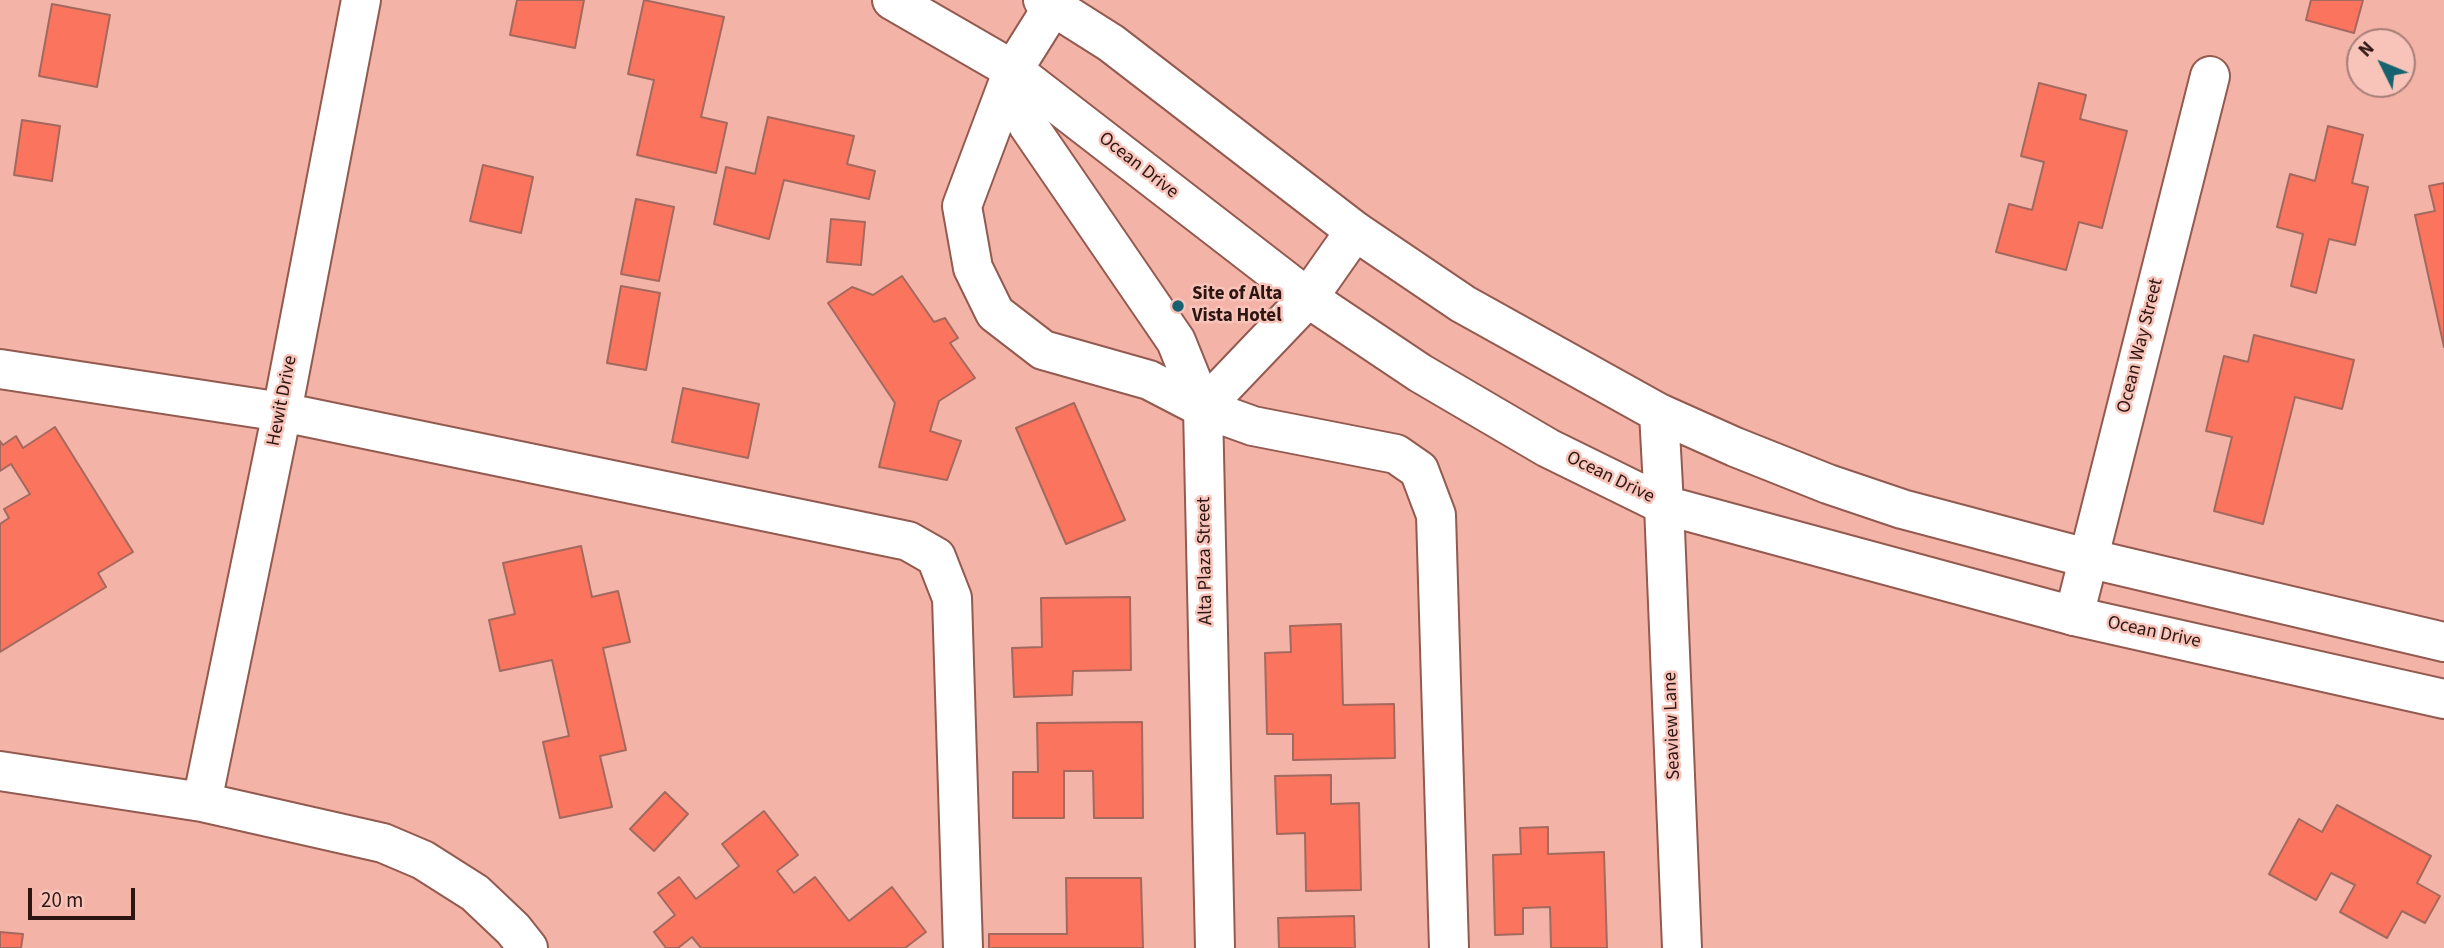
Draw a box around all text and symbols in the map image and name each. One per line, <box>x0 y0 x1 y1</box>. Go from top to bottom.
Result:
north arrow <box>2346 28 2416 98</box>
text: N <box>2353 36 2381 64</box>
street label: Ocean Drive <box>1094 128 1182 204</box>
street label: Ocean Way Street <box>2113 276 2169 416</box>
place label: Site of Alta Vista Hotel <box>1192 284 1282 328</box>
marker: Site of Alta Vista Hotel <box>1170 298 1186 314</box>
street label: Hewit Drive <box>263 354 303 448</box>
street label: Ocean Drive <box>1562 447 1658 509</box>
street label: Alta Plaza Street <box>1193 497 1219 625</box>
street label: Ocean Drive <box>2105 612 2203 654</box>
street label: Seaview Lane <box>1660 672 1686 780</box>
scale bar <box>32 874 138 918</box>
text: 20 m <box>41 885 83 915</box>

